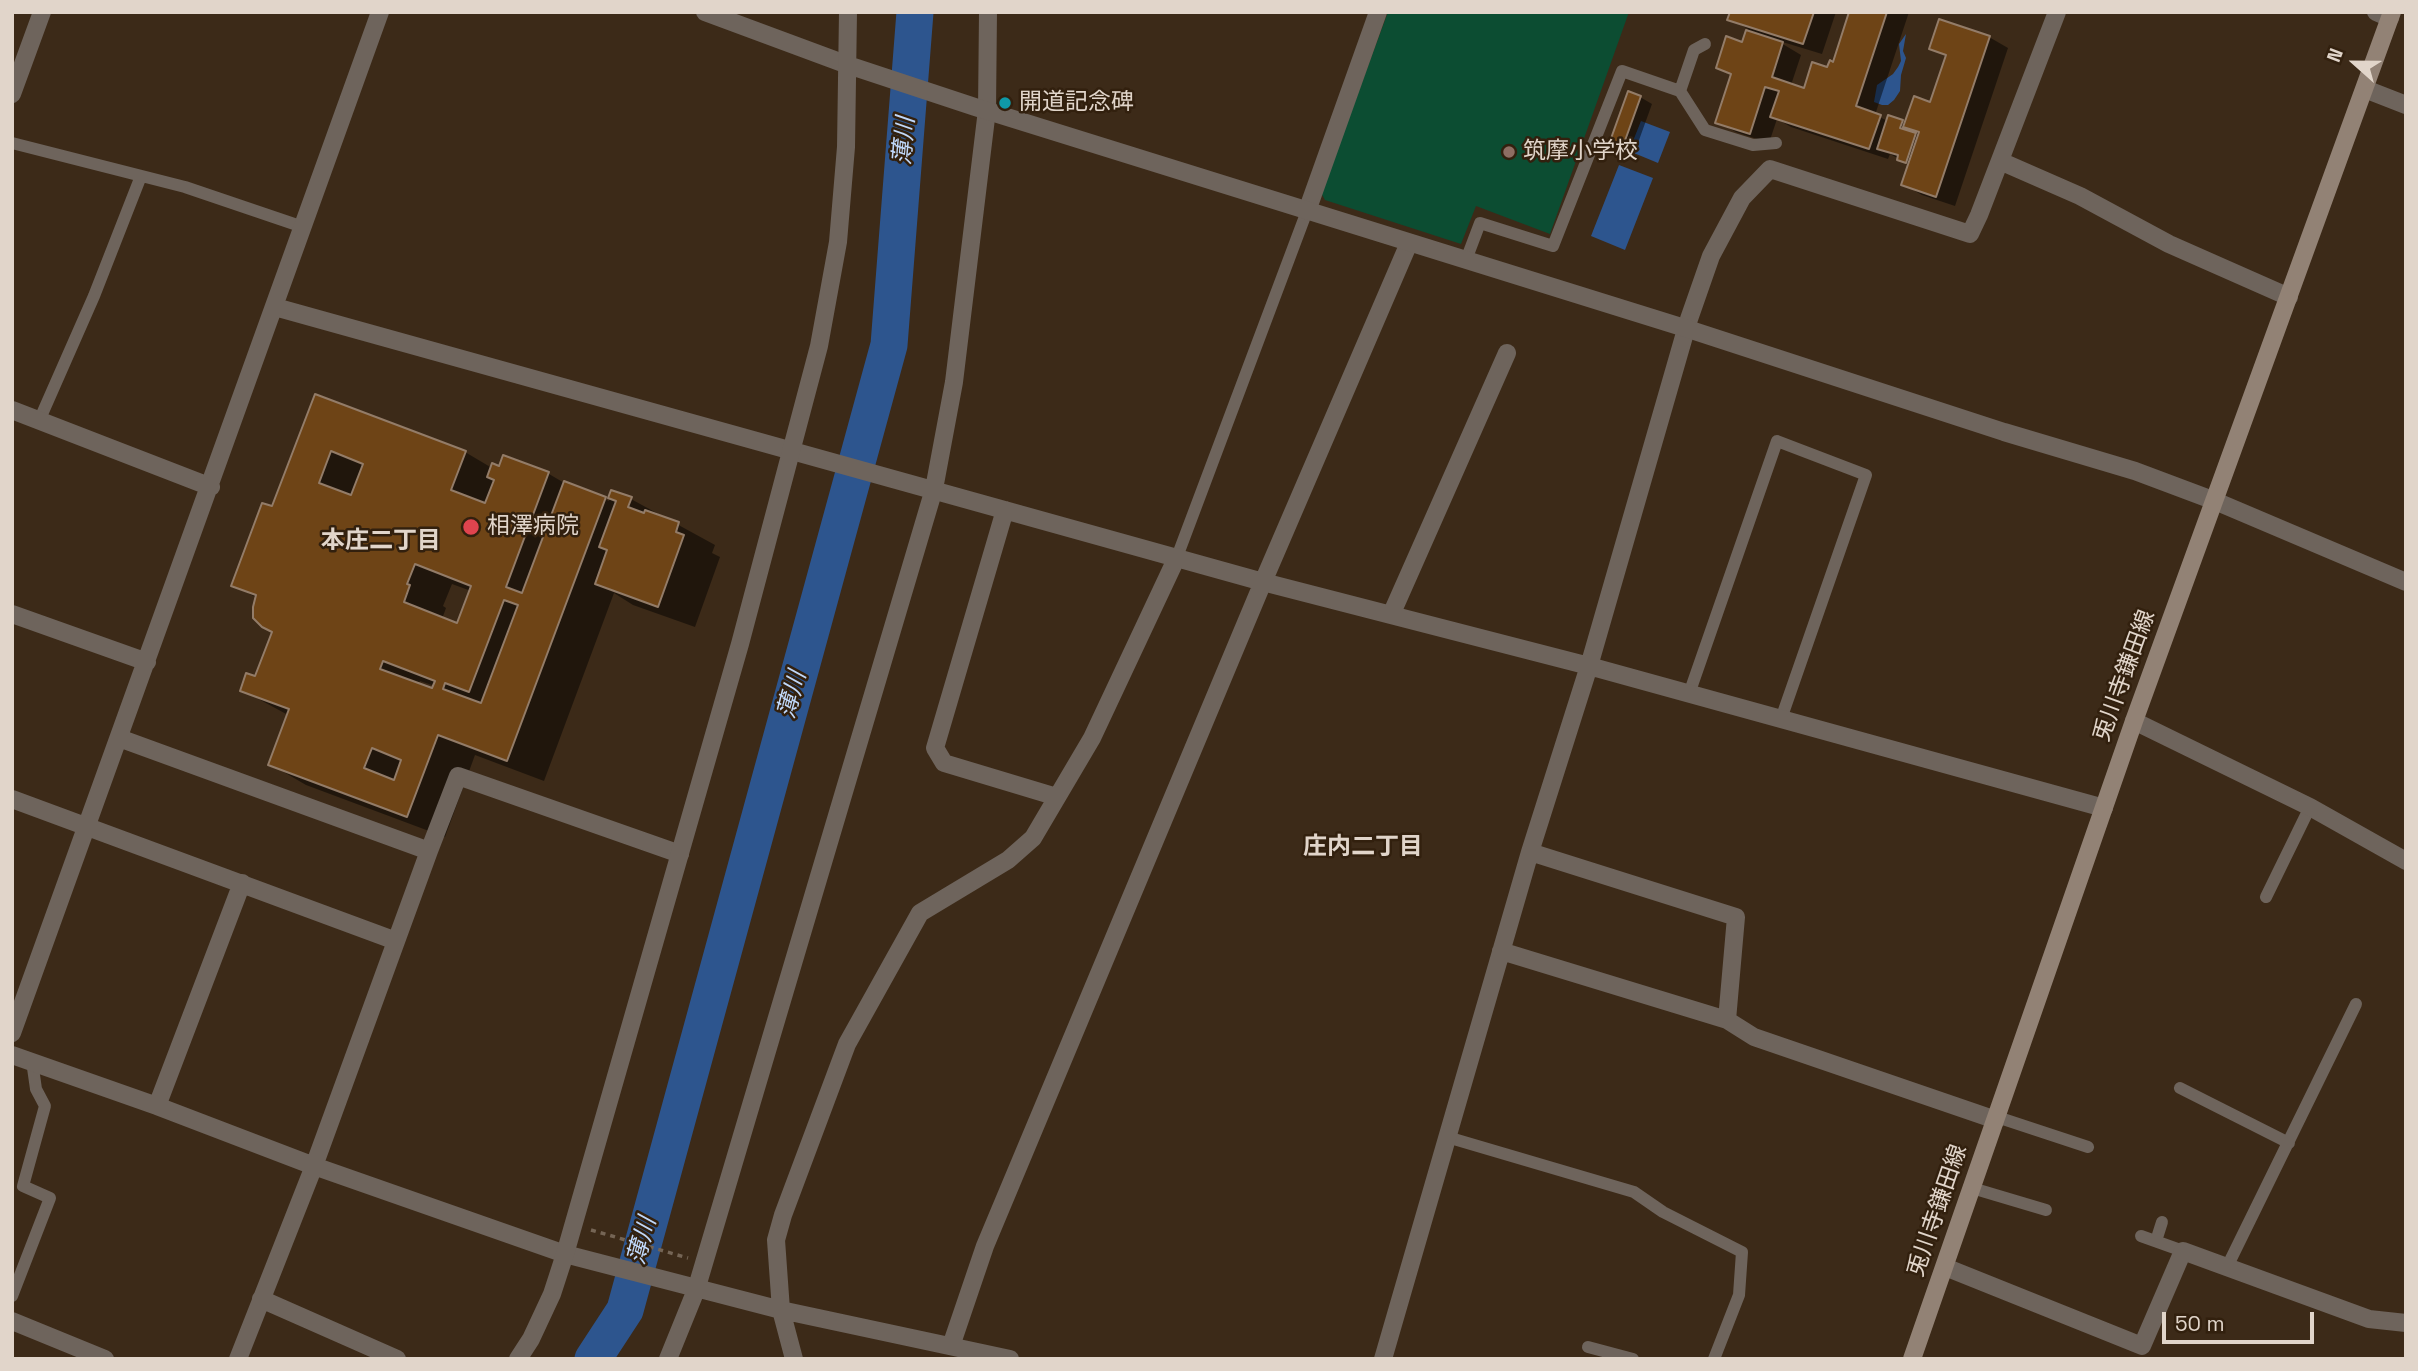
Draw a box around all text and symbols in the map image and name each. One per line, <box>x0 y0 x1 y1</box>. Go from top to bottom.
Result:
north arrow <box>2320 28 2390 98</box>
text: N <box>2321 45 2349 66</box>
place label: 開道記念碑 <box>1019 89 1134 117</box>
marker: 開道記念碑 <box>997 95 1013 111</box>
water label: 薄川 <box>889 116 921 166</box>
place label: 筑摩小学校 <box>1523 138 1638 166</box>
marker: 筑摩小学校 <box>1501 144 1517 160</box>
place label: 相澤病院 <box>487 513 579 541</box>
marker: 相澤病院 <box>461 517 481 537</box>
district label: 本庄二丁目 <box>321 527 441 555</box>
street label: 兎川寺鎌田線 <box>2088 606 2162 746</box>
water label: 薄川 <box>773 668 813 722</box>
district label: 庄内二丁目 <box>1303 833 1423 861</box>
street label: 兎川寺鎌田線 <box>1902 1141 1974 1281</box>
water label: 薄川 <box>623 1214 663 1268</box>
scale bar <box>2166 1298 2318 1342</box>
text: 50 m <box>2175 1310 2225 1337</box>

